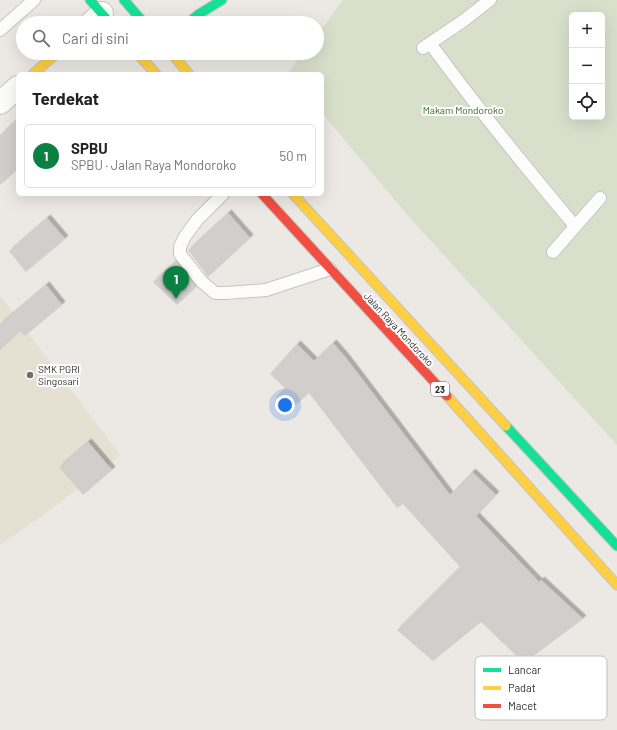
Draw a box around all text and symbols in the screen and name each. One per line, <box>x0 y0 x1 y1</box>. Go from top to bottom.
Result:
map controls <box>569 12 605 120</box>
button: + <box>569 12 605 48</box>
search box <box>16 16 324 60</box>
icon: search <box>30 27 52 49</box>
text: Cari di sini <box>62 29 129 47</box>
button: − <box>569 48 605 84</box>
button: locate <box>569 84 605 120</box>
text: Terdekat <box>32 88 99 108</box>
park label: Makam Mondoroko <box>423 104 503 116</box>
text: SPBU <box>71 139 108 157</box>
text: 1 <box>44 148 48 164</box>
text: 50 m <box>280 148 307 164</box>
text: SPBU · Jalan Raya Mondoroko <box>71 157 236 173</box>
pin: 1 <box>163 266 189 299</box>
street label: Jalan Raya Mondoroko <box>362 290 436 368</box>
place label: SMK PGRI Singosari <box>38 363 80 387</box>
marker: SMK PGRI Singosari <box>25 370 35 380</box>
road number: 23 <box>431 382 449 396</box>
your location <box>275 395 295 415</box>
legend <box>475 656 607 720</box>
text: Lancar <box>508 663 541 676</box>
text: Padat <box>508 681 536 694</box>
text: Macet <box>508 699 537 712</box>

